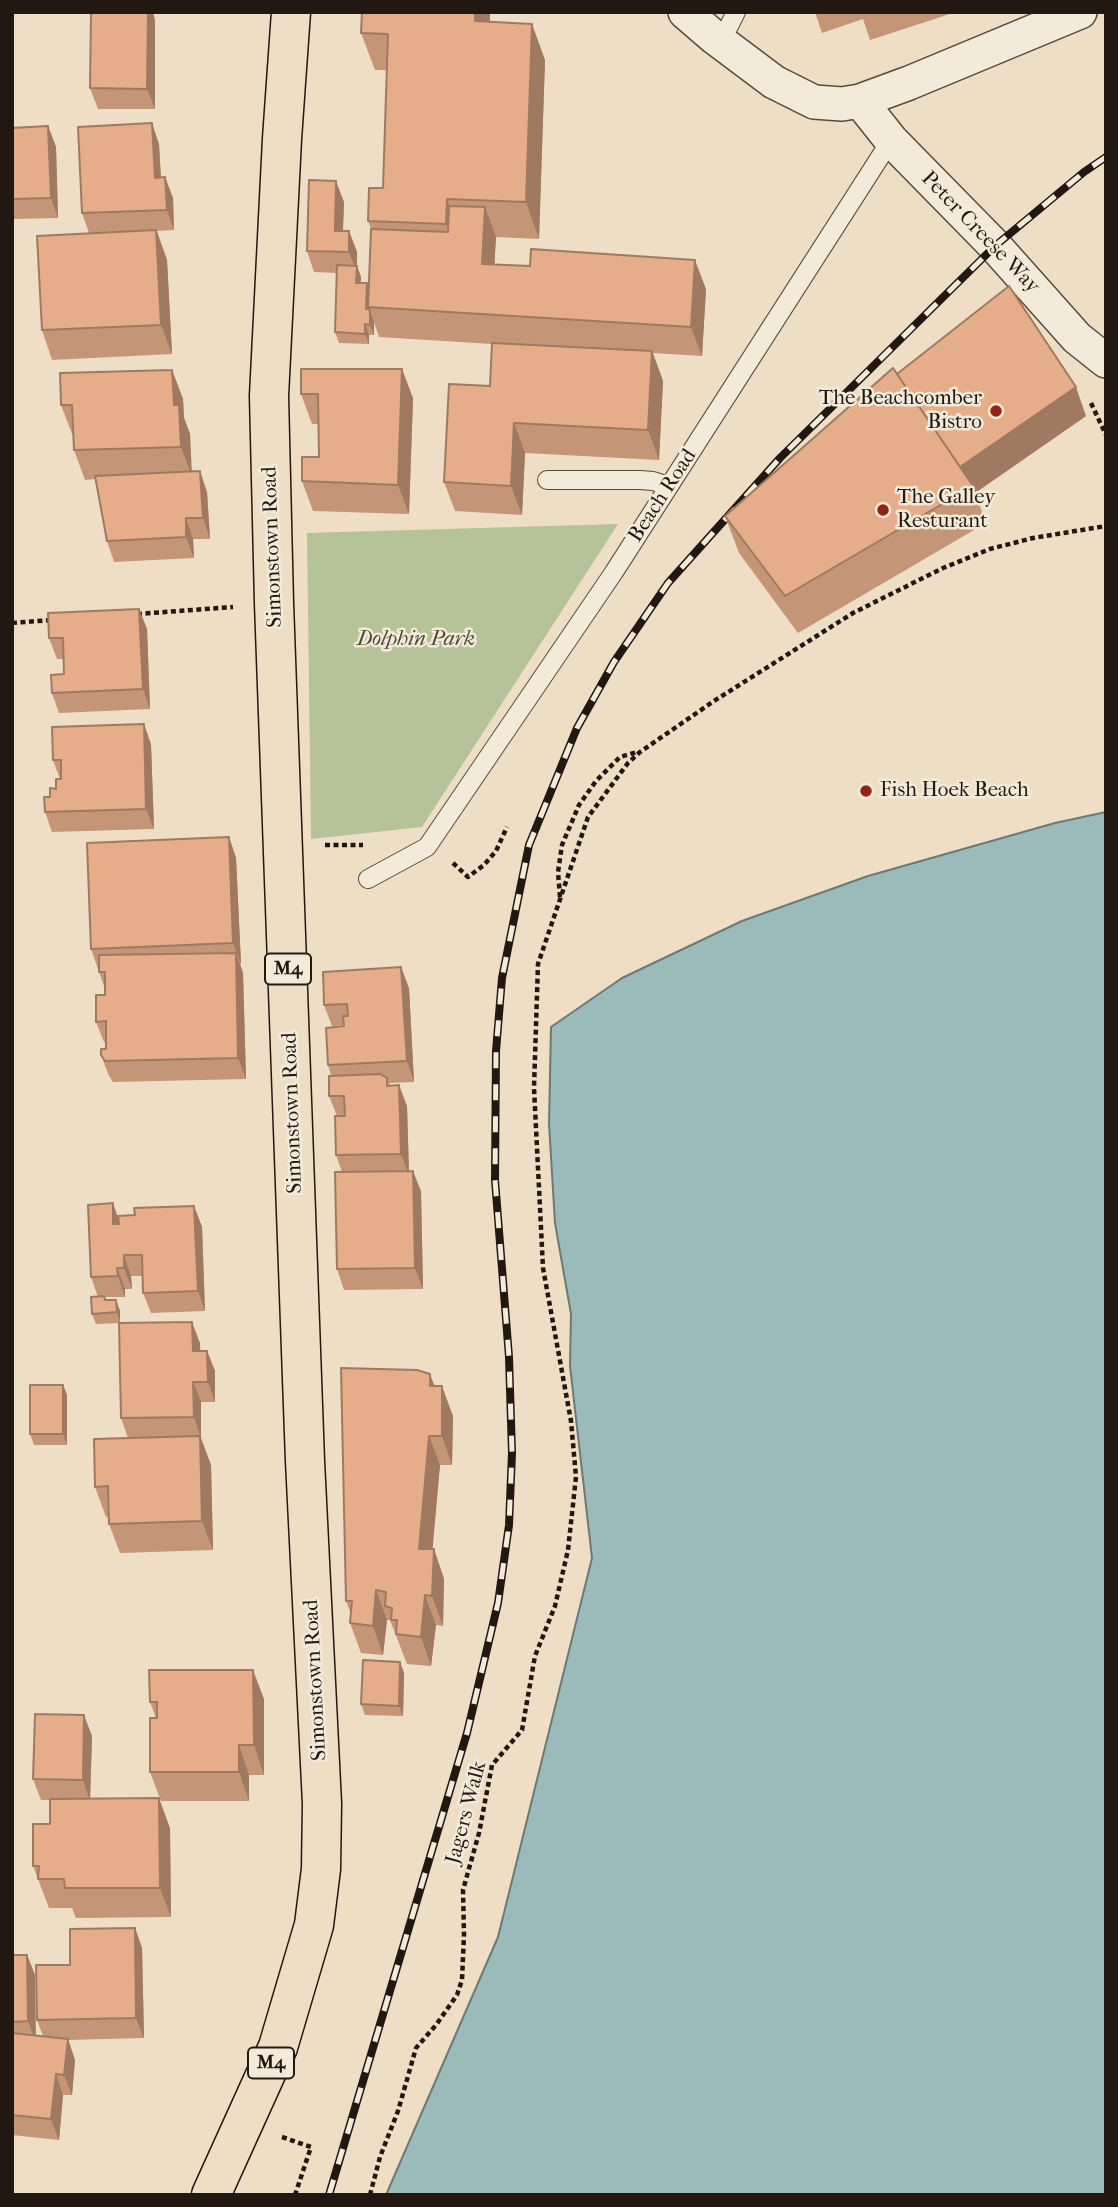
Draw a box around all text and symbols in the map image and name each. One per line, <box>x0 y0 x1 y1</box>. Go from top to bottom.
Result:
street label: Peter Creese Way <box>915 167 1045 299</box>
place label: The Beachcomber Bistro <box>819 386 982 436</box>
marker: The Beachcomber Bistro <box>988 403 1004 419</box>
street label: Beach Road <box>624 445 702 547</box>
street label: Simonstown Road <box>258 466 288 628</box>
place label: The Galley Resturant <box>897 485 995 535</box>
marker: The Galley Resturant <box>875 502 891 518</box>
park label: Dolphin Park <box>357 627 475 653</box>
place label: Fish Hoek Beach <box>880 778 1029 804</box>
marker: Fish Hoek Beach <box>858 783 874 799</box>
road number: M4 <box>265 953 311 984</box>
street label: Simonstown Road <box>278 1032 308 1194</box>
street label: Simonstown Road <box>299 1599 333 1761</box>
street label: Jagers Walk <box>441 1759 493 1867</box>
road number: M4 <box>248 2048 294 2078</box>

